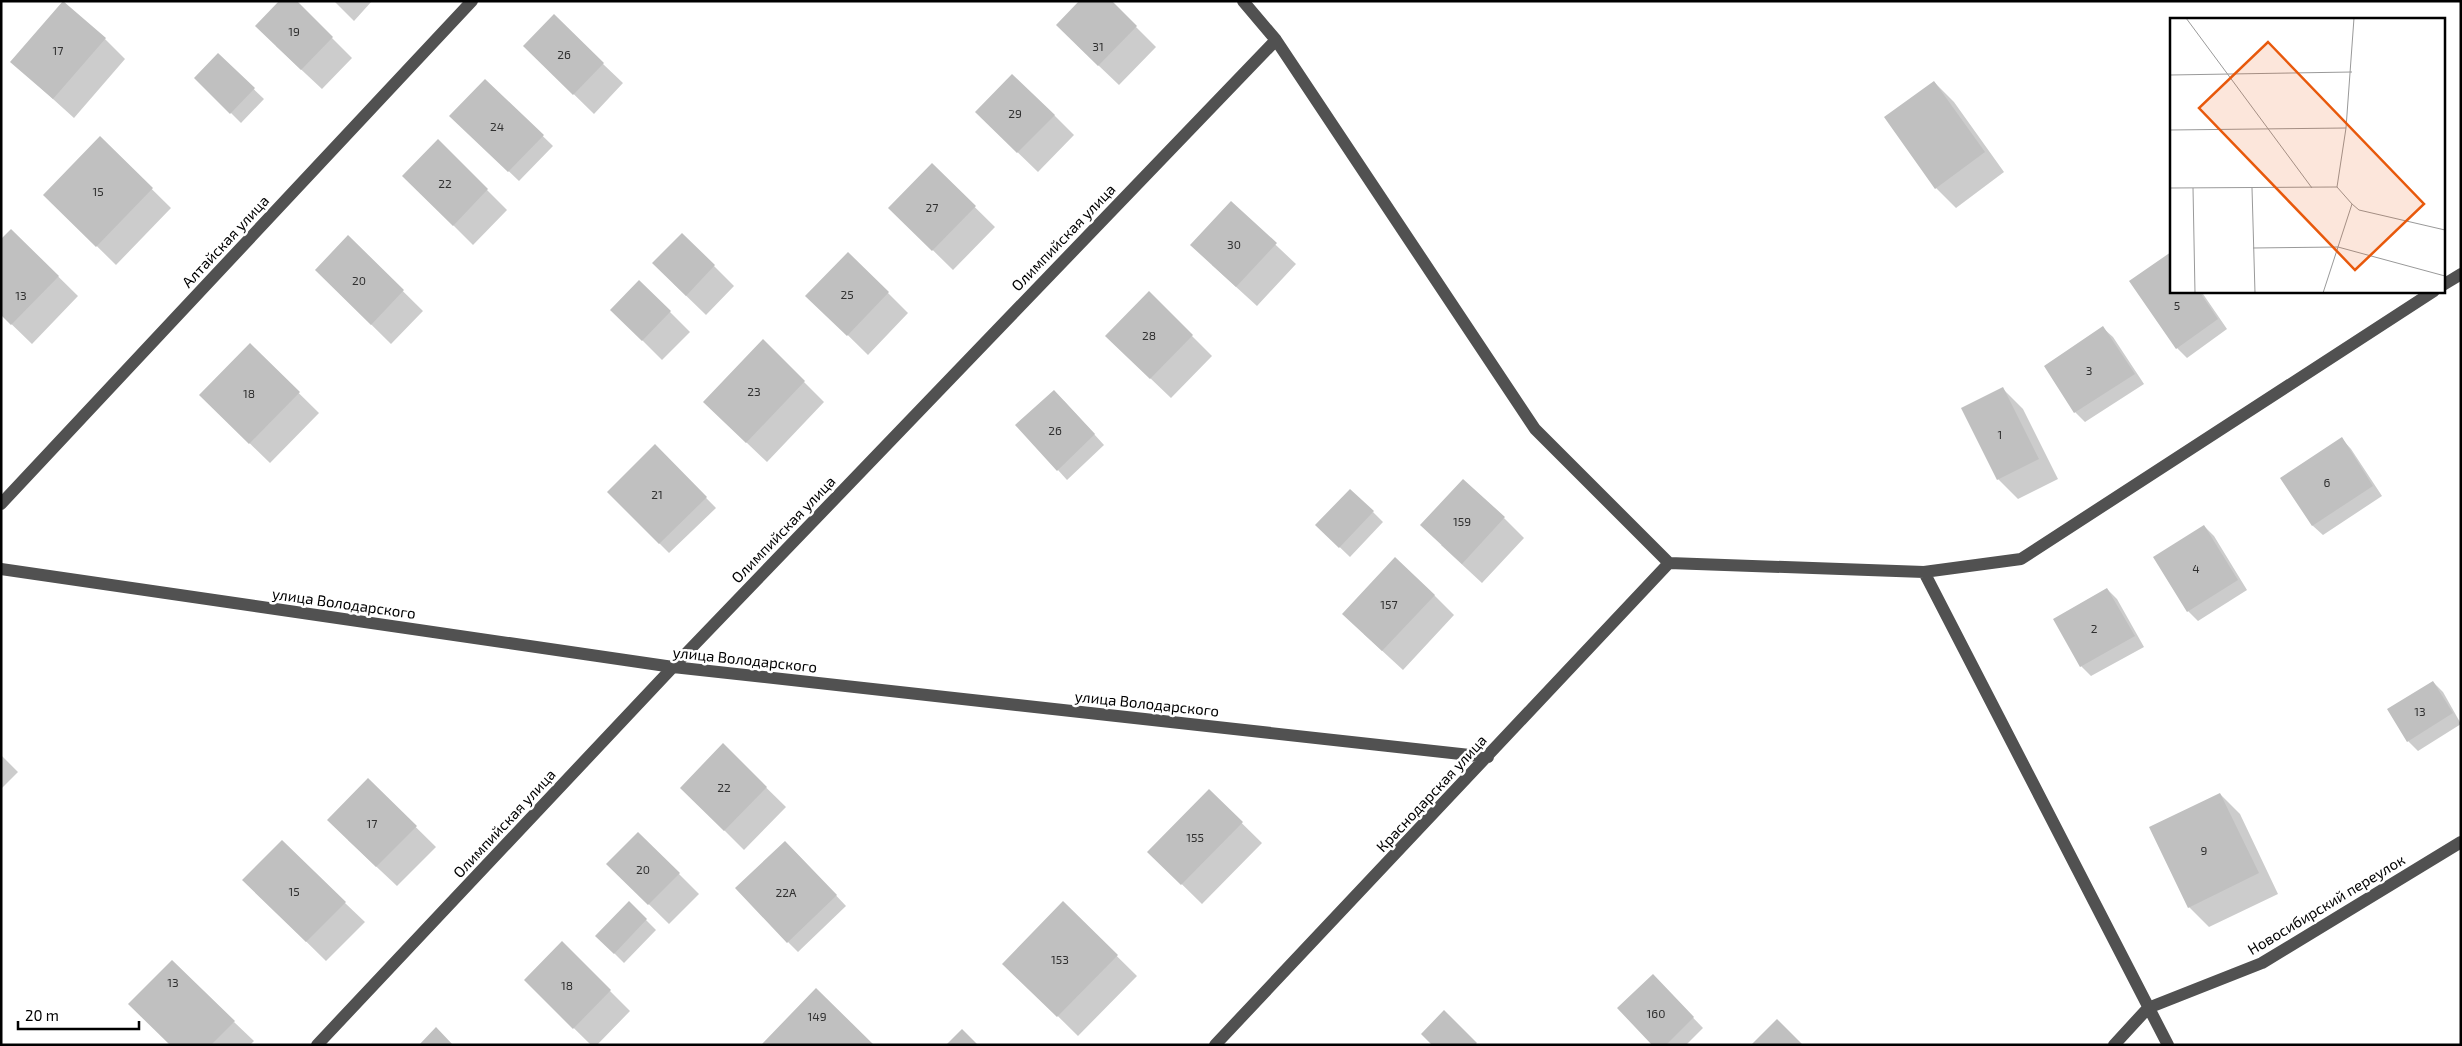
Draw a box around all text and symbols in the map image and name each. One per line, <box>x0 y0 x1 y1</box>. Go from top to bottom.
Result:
inset map <box>2170 18 2444 292</box>
house number: 19 <box>288 24 300 38</box>
house number: 31 <box>1092 39 1104 53</box>
house number: 17 <box>53 43 63 57</box>
house number: 26 <box>557 47 571 61</box>
house number: 29 <box>1008 106 1022 120</box>
house number: 24 <box>490 119 504 133</box>
house number: 22 <box>438 176 452 190</box>
street label: Олимпийская улица <box>1007 180 1119 295</box>
house number: 15 <box>92 184 104 198</box>
street label: Алтайская улица <box>178 191 273 291</box>
house number: 27 <box>926 200 938 214</box>
house number: 30 <box>1227 237 1241 251</box>
house number: 20 <box>352 273 366 287</box>
house number: 25 <box>840 287 854 301</box>
house number: 13 <box>15 288 27 302</box>
house number: 5 <box>2174 298 2180 312</box>
house number: 28 <box>1142 328 1156 342</box>
house number: 3 <box>2086 363 2092 377</box>
house number: 23 <box>747 384 761 398</box>
house number: 18 <box>243 386 255 400</box>
house number: 26 <box>1048 423 1062 437</box>
house number: 1 <box>1998 427 2002 441</box>
street label: Олимпийская улица <box>727 472 839 587</box>
house number: 6 <box>2324 475 2331 489</box>
house number: 21 <box>651 487 663 501</box>
house number: 159 <box>1453 514 1471 528</box>
house number: 4 <box>2192 561 2200 575</box>
street label: улица Володарского <box>271 584 417 623</box>
house number: 157 <box>1380 597 1398 611</box>
house number: 2 <box>2091 621 2098 635</box>
street label: улица Володарского <box>672 642 818 677</box>
street label: улица Володарского <box>1074 686 1220 721</box>
house number: 13 <box>2414 704 2426 718</box>
street label: Краснодарская улица <box>1372 731 1491 856</box>
street label: Олимпийская улица <box>449 765 560 882</box>
house number: 22 <box>717 780 731 794</box>
house number: 17 <box>367 816 377 830</box>
house number: 155 <box>1186 830 1204 844</box>
house number: 9 <box>2201 843 2208 857</box>
street label: Новосибирский переулок <box>2244 850 2408 959</box>
house number: 20 <box>636 862 650 876</box>
house number: 15 <box>288 884 300 898</box>
house number: 22А <box>776 885 797 899</box>
house number: 153 <box>1051 952 1069 966</box>
house number: 13 <box>167 975 179 989</box>
house number: 18 <box>561 978 573 992</box>
scale bar <box>18 998 139 1030</box>
text: 20 m <box>25 1006 59 1024</box>
house number: 160 <box>1647 1006 1665 1020</box>
house number: 149 <box>807 1009 827 1023</box>

